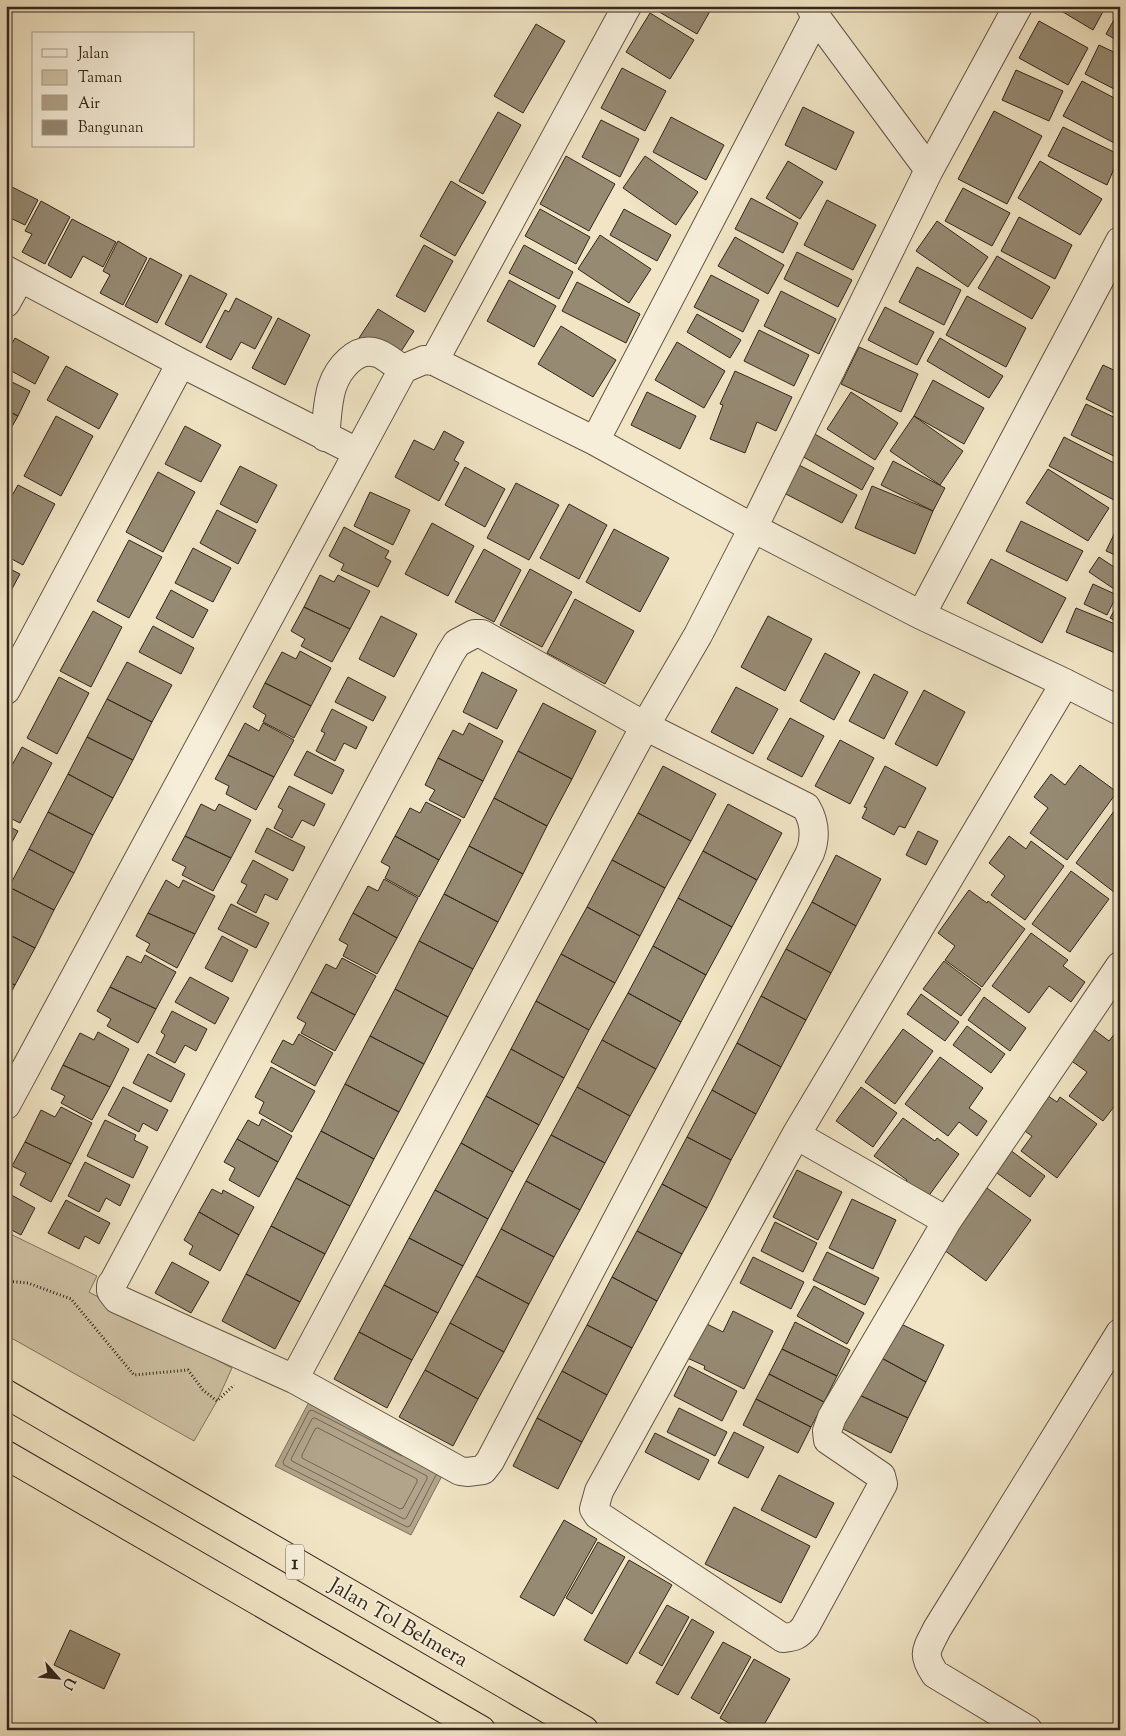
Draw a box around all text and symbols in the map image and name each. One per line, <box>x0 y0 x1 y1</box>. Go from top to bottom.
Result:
legend <box>32 32 195 148</box>
text: Jalan <box>77 44 109 65</box>
text: Taman <box>78 68 122 89</box>
text: Air <box>78 94 100 115</box>
text: Bangunan <box>78 118 144 139</box>
road number: 1 <box>286 1544 304 1580</box>
street label: Jalan Tol Belmera <box>322 1571 473 1676</box>
north arrow <box>32 1654 82 1704</box>
text: U <box>56 1673 79 1693</box>

